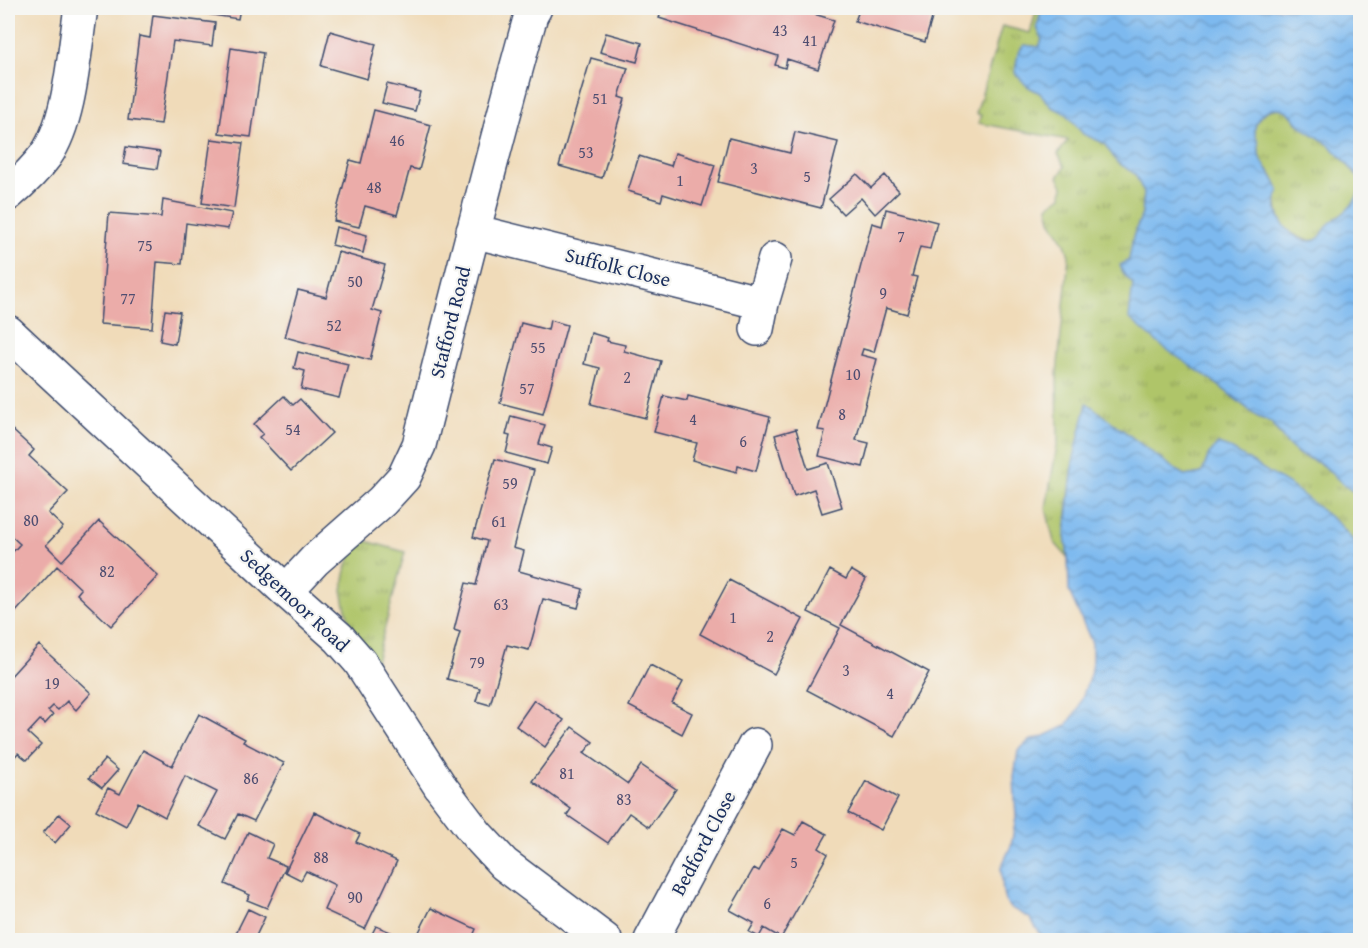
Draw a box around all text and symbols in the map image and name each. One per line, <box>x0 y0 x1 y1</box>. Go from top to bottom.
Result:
house number: 43 <box>772 18 788 42</box>
house number: 41 <box>802 28 818 52</box>
house number: 51 <box>592 86 608 110</box>
house number: 46 <box>389 128 405 152</box>
house number: 53 <box>578 140 594 164</box>
house number: 3 <box>750 156 758 180</box>
house number: 5 <box>803 164 811 188</box>
house number: 1 <box>676 168 684 192</box>
house number: 48 <box>366 175 382 199</box>
house number: 7 <box>897 224 905 248</box>
house number: 75 <box>137 233 153 257</box>
street label: Suffolk Close <box>562 239 674 294</box>
street label: Stafford Road <box>422 263 477 381</box>
house number: 50 <box>347 269 363 293</box>
house number: 9 <box>879 281 887 305</box>
house number: 77 <box>120 286 136 310</box>
house number: 52 <box>326 313 342 337</box>
house number: 55 <box>530 335 546 359</box>
house number: 10 <box>845 362 861 386</box>
house number: 2 <box>623 365 631 389</box>
house number: 57 <box>519 376 535 400</box>
house number: 8 <box>838 402 846 426</box>
house number: 4 <box>689 407 697 431</box>
house number: 54 <box>285 417 301 441</box>
house number: 6 <box>739 429 747 453</box>
house number: 59 <box>502 471 518 495</box>
house number: 80 <box>23 508 39 532</box>
house number: 61 <box>491 509 507 533</box>
street label: Sedgemoor Road <box>234 541 357 658</box>
house number: 82 <box>99 559 115 583</box>
house number: 63 <box>493 592 509 616</box>
house number: 1 <box>729 605 737 629</box>
house number: 2 <box>766 624 774 648</box>
house number: 79 <box>469 650 485 674</box>
house number: 3 <box>842 658 850 682</box>
house number: 19 <box>44 671 60 695</box>
house number: 4 <box>886 681 894 705</box>
house number: 81 <box>559 761 575 785</box>
house number: 86 <box>243 766 259 790</box>
street label: Bedford Close <box>663 785 742 900</box>
house number: 83 <box>616 787 632 811</box>
house number: 88 <box>313 845 329 869</box>
house number: 5 <box>790 850 798 874</box>
house number: 90 <box>347 885 363 909</box>
house number: 6 <box>763 891 771 915</box>

